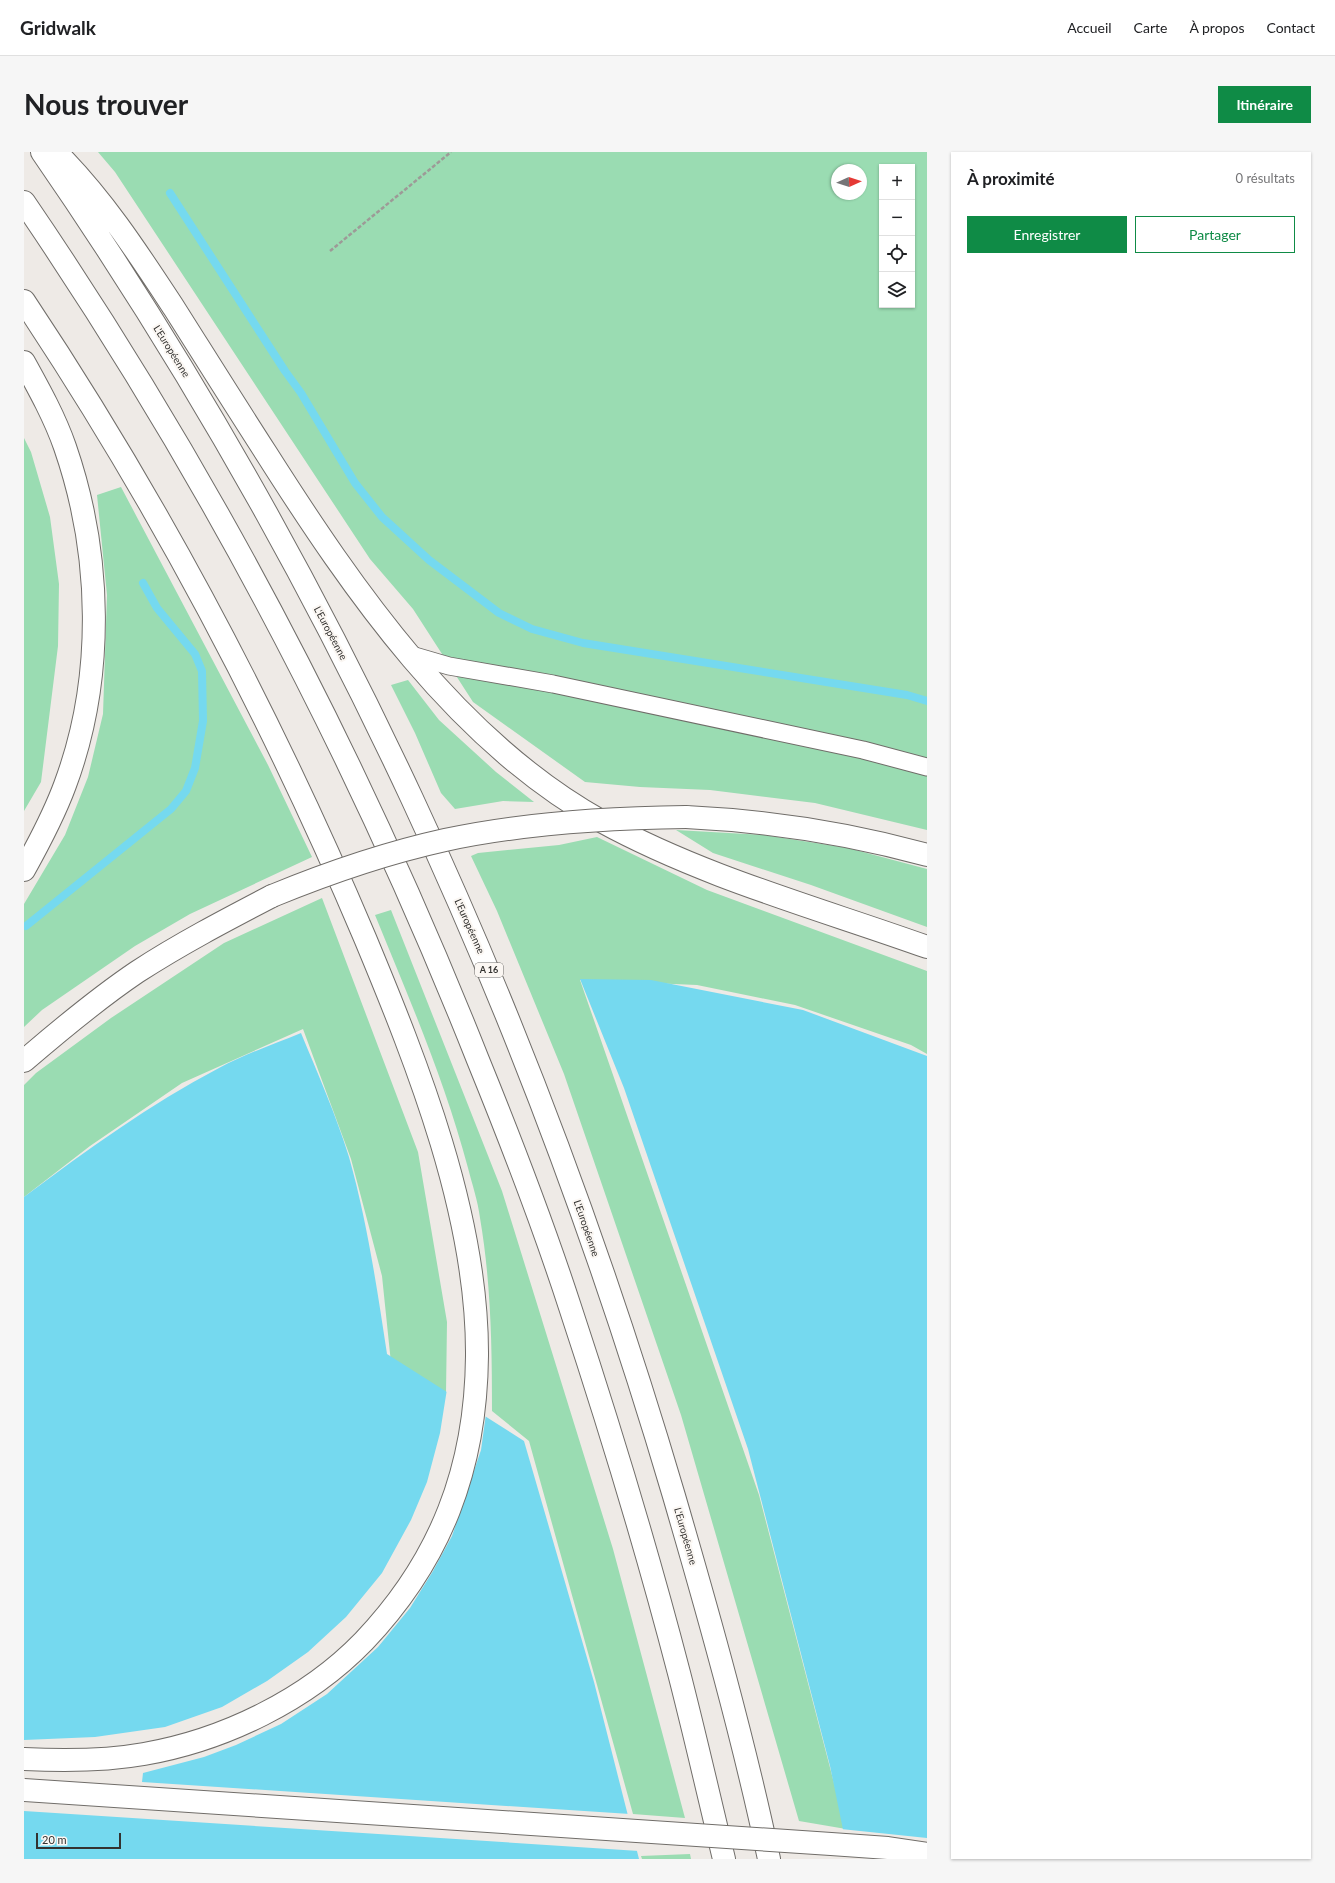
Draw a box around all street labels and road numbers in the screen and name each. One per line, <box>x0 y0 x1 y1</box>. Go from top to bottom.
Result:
street label: L'Européenne <box>151 323 193 379</box>
street label: L'Européenne <box>312 604 350 662</box>
street label: L'Européenne <box>453 897 487 955</box>
road number: A 16 <box>475 963 503 977</box>
street label: L'Européenne <box>572 1198 602 1258</box>
street label: L'Européenne <box>672 1506 700 1566</box>

